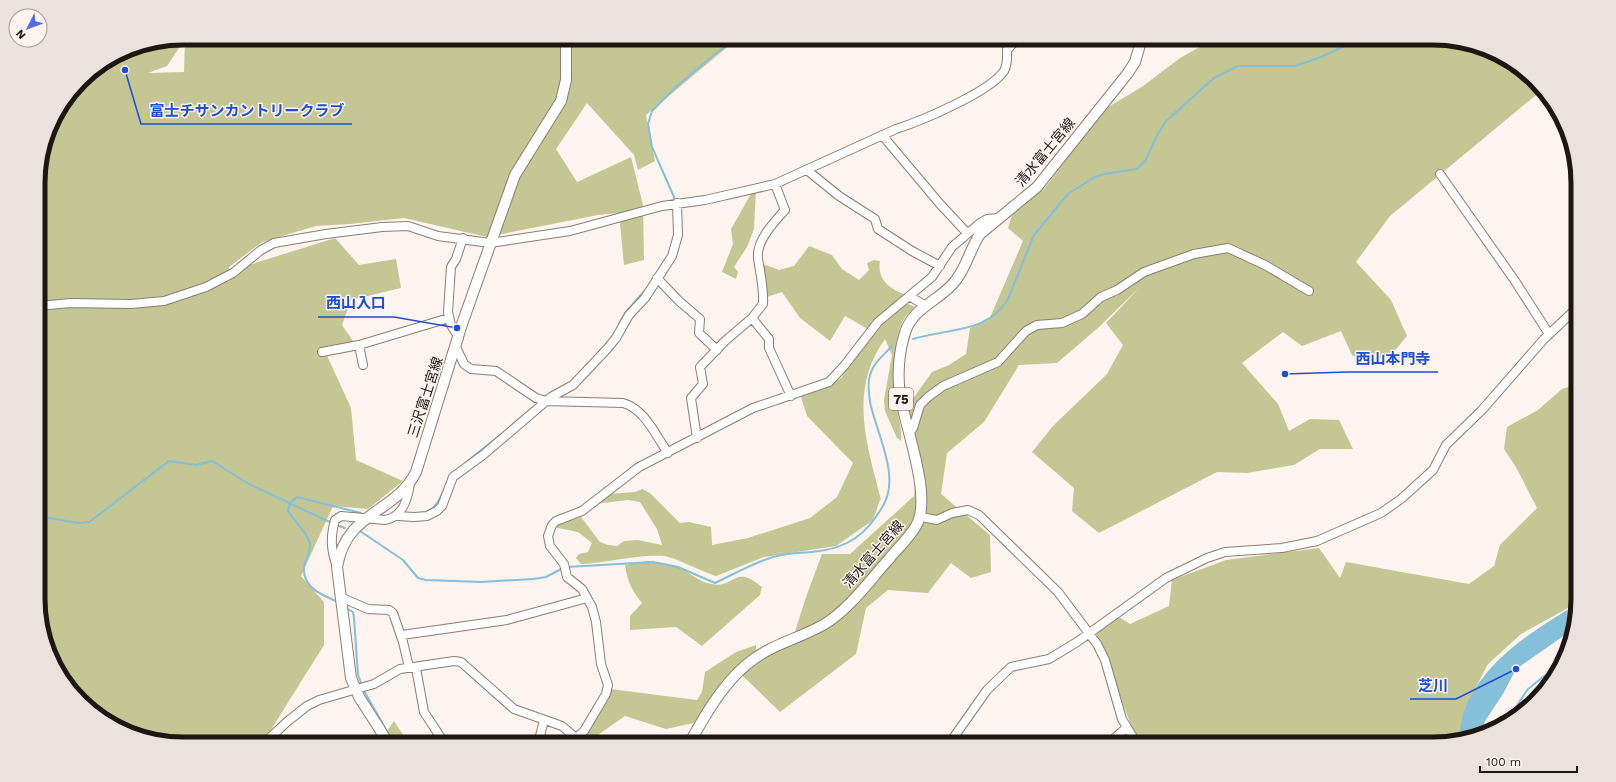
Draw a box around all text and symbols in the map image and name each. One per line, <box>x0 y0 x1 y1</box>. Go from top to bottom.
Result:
north arrow <box>8 8 48 48</box>
text: N <box>13 27 28 42</box>
callout: 富士チサンカントリークラブ <box>141 97 352 124</box>
text: 富士チサンカントリークラブ <box>149 102 345 120</box>
street label: 清水富士宮線 <box>1012 115 1078 189</box>
callout: 西山入口 <box>318 290 394 317</box>
text: 西山入口 <box>326 294 386 312</box>
callout: 西山本門寺 <box>1347 345 1438 372</box>
text: 西山本門寺 <box>1355 350 1431 368</box>
street label: 三沢富士宮線 <box>404 355 446 439</box>
road number: 75 <box>889 388 913 410</box>
street label: 清水富士宮線 <box>839 517 907 591</box>
callout: 芝川 <box>1410 672 1456 699</box>
text: 芝川 <box>1418 677 1448 695</box>
scale bar <box>1480 748 1577 774</box>
text: 100 m <box>1486 755 1521 769</box>

